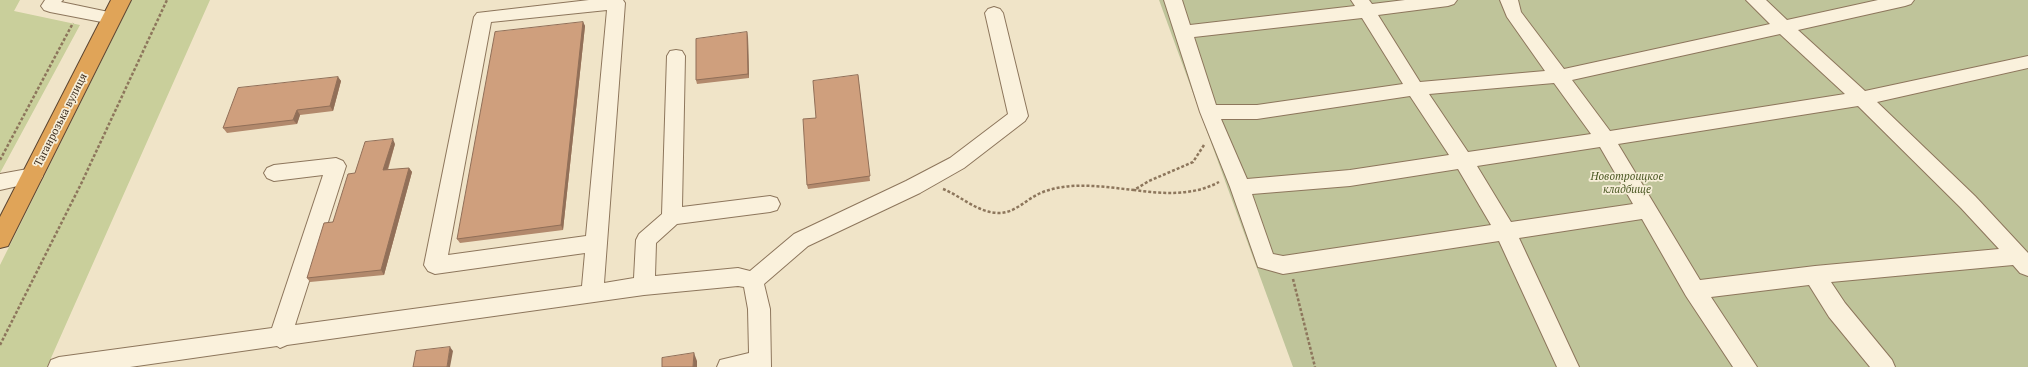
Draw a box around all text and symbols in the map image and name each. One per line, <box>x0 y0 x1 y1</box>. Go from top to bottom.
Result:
street label: Таганрозька вулиця <box>32 71 90 169</box>
park label: Новотроицкое кладбище <box>1591 170 1663 196</box>

